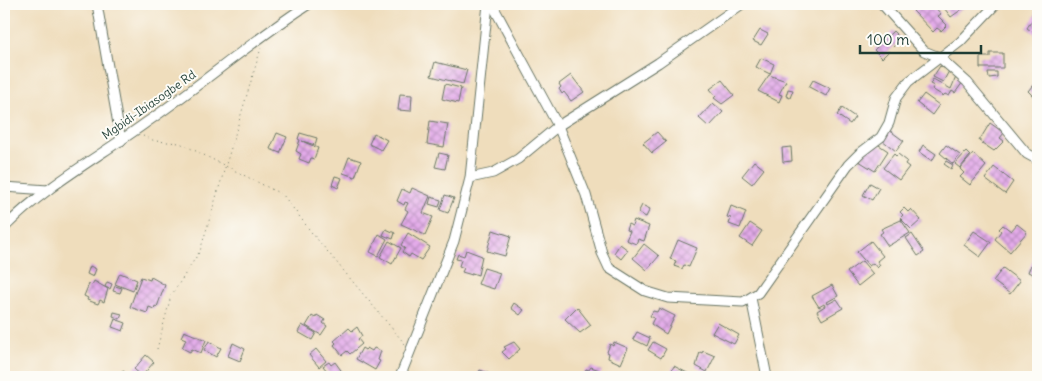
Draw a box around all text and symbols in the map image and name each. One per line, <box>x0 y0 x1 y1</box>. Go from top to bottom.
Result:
scale bar <box>860 22 981 54</box>
text: 100 m <box>867 30 909 49</box>
street label: Mgbidi-Ibiasogbe Rd <box>99 67 198 143</box>

